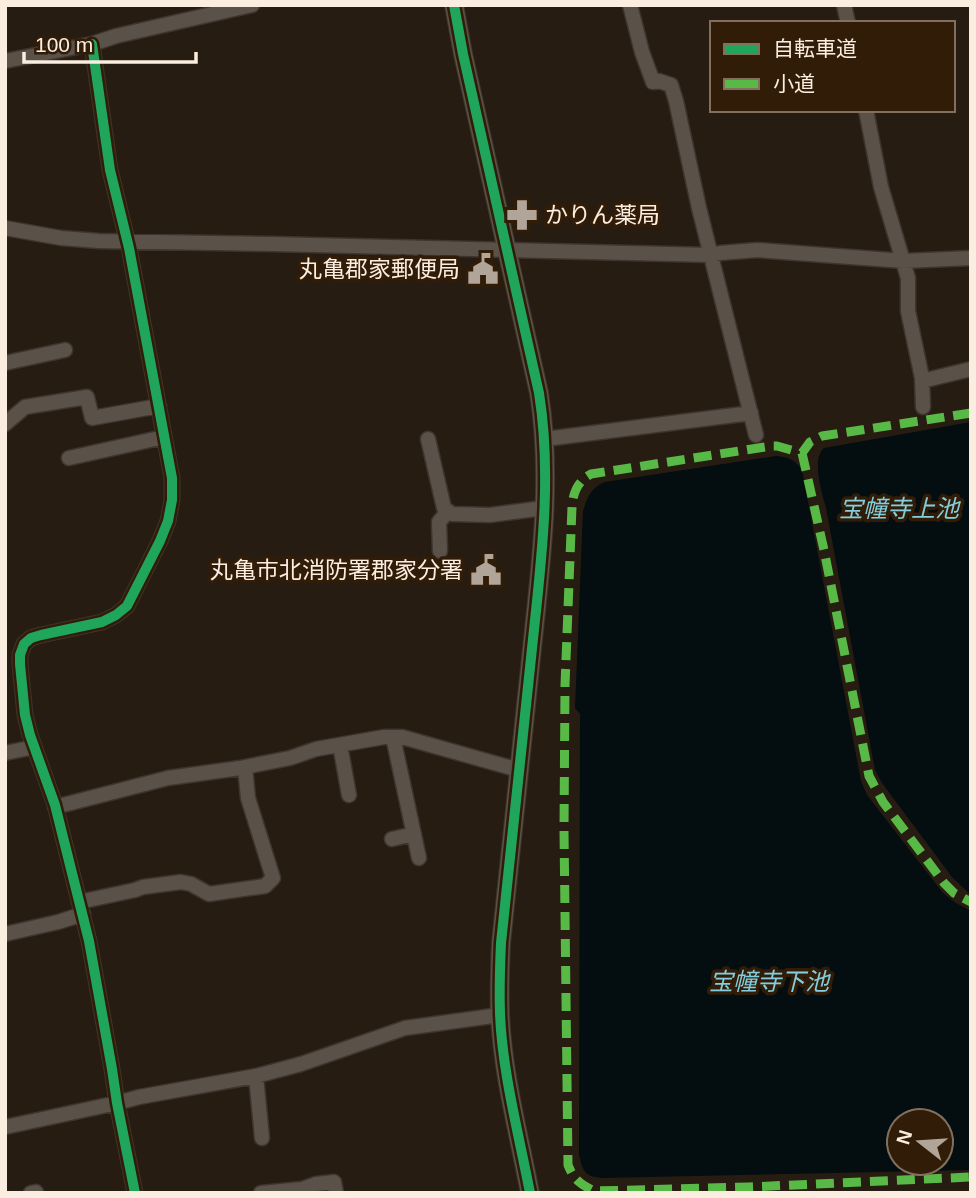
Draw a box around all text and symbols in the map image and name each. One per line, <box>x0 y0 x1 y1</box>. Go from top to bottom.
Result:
scale bar <box>24 21 196 65</box>
legend <box>710 21 955 112</box>
text: 100 m <box>35 33 93 56</box>
text: 自転車道 <box>773 37 857 60</box>
text: 小道 <box>773 72 815 95</box>
pharmacy icon: かりん薬局 <box>505 198 539 232</box>
place label: かりん薬局 <box>545 202 660 228</box>
public building icon: 丸亀郡家郵便局 <box>466 252 500 286</box>
place label: 丸亀郡家郵便局 <box>299 256 460 282</box>
water label: 宝幢寺上池 <box>839 495 961 522</box>
public building icon: 丸亀市北消防署郡家分署 <box>469 553 503 587</box>
place label: 丸亀市北消防署郡家分署 <box>210 557 463 583</box>
water label: 宝幢寺下池 <box>709 968 831 995</box>
north arrow <box>885 1107 955 1177</box>
text: N <box>892 1128 916 1147</box>

